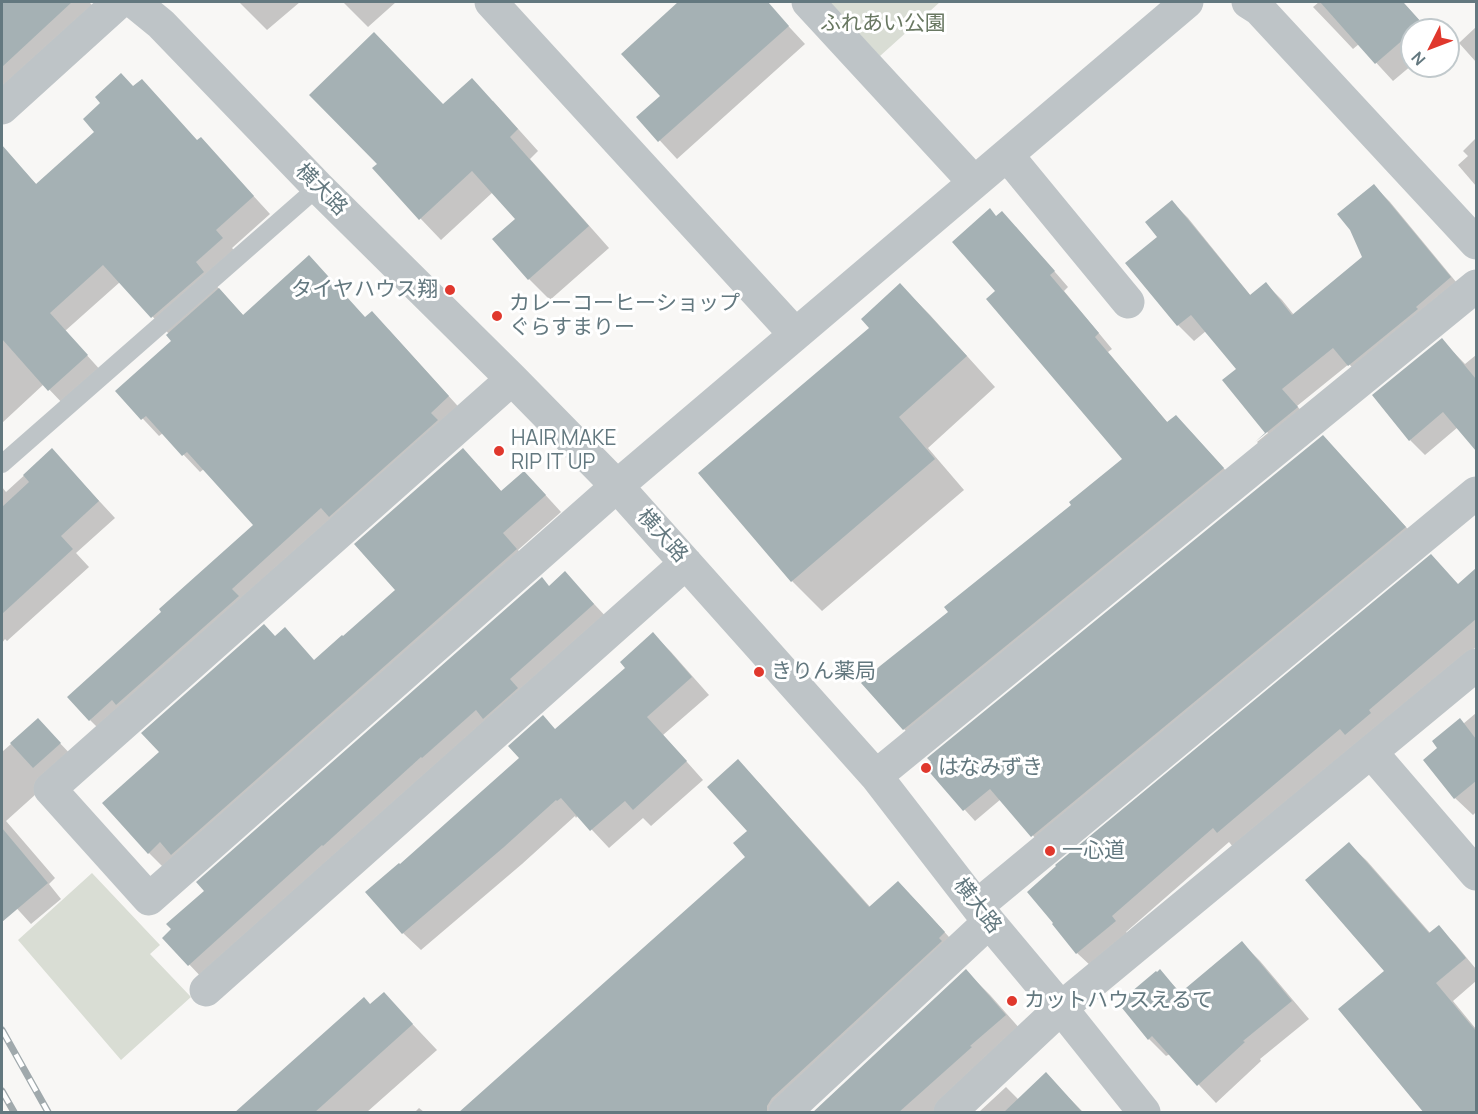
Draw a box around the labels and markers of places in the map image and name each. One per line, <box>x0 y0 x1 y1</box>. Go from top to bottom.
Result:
place label: タイヤハウス翔 <box>291 277 438 303</box>
marker: タイヤハウス翔 <box>443 283 457 297</box>
place label: カレーコーヒーショップ ぐらすまりー <box>509 291 740 341</box>
marker: カレーコーヒーショップ ぐらすまりー <box>490 309 504 323</box>
place label: HAIR MAKE RIP IT UP <box>511 426 616 476</box>
marker: HAIR MAKE RIP IT UP <box>492 444 506 458</box>
place label: きりん薬局 <box>771 659 876 685</box>
marker: きりん薬局 <box>752 665 766 679</box>
place label: はなみずき <box>938 755 1043 781</box>
marker: はなみずき <box>919 761 933 775</box>
place label: 一心道 <box>1062 838 1125 864</box>
marker: 一心道 <box>1043 844 1057 858</box>
place label: カットハウスえるて <box>1024 988 1213 1014</box>
marker: カットハウスえるて <box>1005 994 1019 1008</box>

